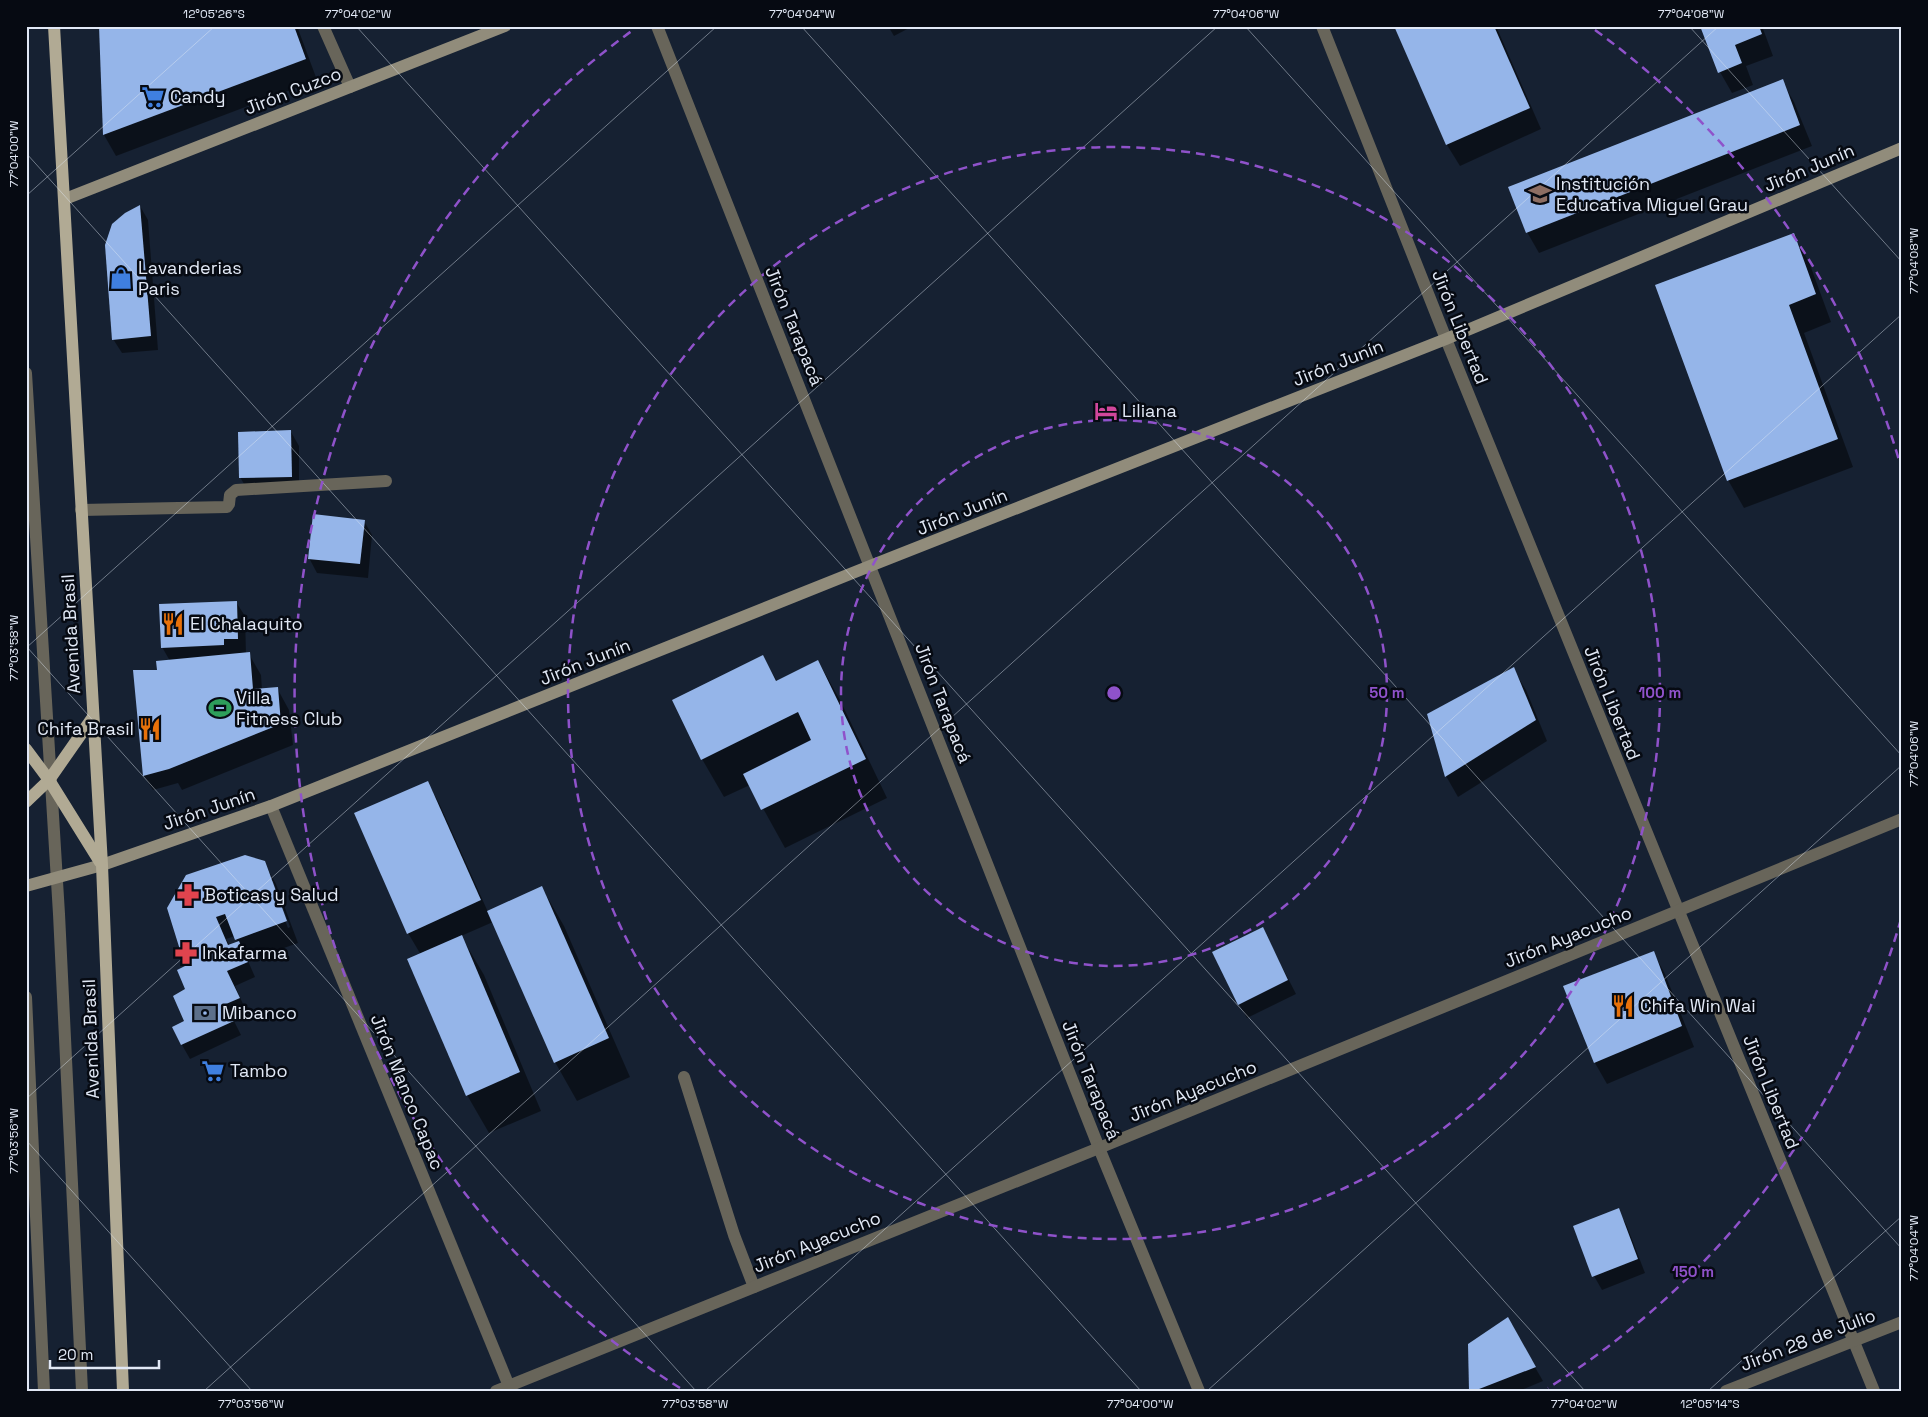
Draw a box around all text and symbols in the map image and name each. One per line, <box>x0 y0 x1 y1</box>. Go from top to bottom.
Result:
text: 12°05'26"S <box>183 6 245 22</box>
text: 77°04'02"W <box>325 6 392 22</box>
text: 77°04'04"W <box>769 6 836 22</box>
text: 77°04'06"W <box>1213 6 1280 22</box>
text: 77°04'08"W <box>1658 6 1725 22</box>
street label: Jirón Cuzco <box>241 62 344 120</box>
supermarket icon: Candy <box>140 84 166 110</box>
place label: Candy <box>170 85 226 108</box>
text: 77°04'00"W <box>6 120 22 187</box>
street label: Jirón Junín <box>1760 138 1858 197</box>
place label: Institución Educativa Miguel Grau <box>1556 172 1748 216</box>
school or university icon: Institución Educativa Miguel Grau <box>1527 181 1553 207</box>
text: 77°04'08"W <box>1906 227 1922 294</box>
place label: Lavanderias Paris <box>138 256 242 300</box>
street label: Jirón Tarapacá <box>760 263 829 389</box>
shop icon: Lavanderias Paris <box>108 265 134 291</box>
street label: Jirón Libertad <box>1427 266 1494 387</box>
street label: Jirón Junín <box>1289 334 1387 391</box>
hotel icon: Liliana <box>1093 398 1119 424</box>
place label: Liliana <box>1122 399 1177 422</box>
street label: Jirón Junín <box>913 483 1011 540</box>
street label: Avenida Brasil <box>56 574 85 695</box>
restaurant icon: El Chalaquito <box>160 611 186 637</box>
place label: El Chalaquito <box>190 612 303 635</box>
text: 77°03'58"W <box>6 614 22 681</box>
street label: Jirón Junín <box>536 633 634 690</box>
street label: Jirón Tarapacá <box>910 639 977 766</box>
street label: Jirón Libertad <box>1579 642 1646 763</box>
text: 50 m <box>1369 683 1405 702</box>
text: 100 m <box>1639 683 1681 702</box>
centre of rings <box>1105 684 1123 702</box>
place label: Villa Fitness Club <box>236 686 342 730</box>
sports icon: Villa Fitness Club <box>207 695 233 721</box>
restaurant icon: Chifa Brasil <box>137 716 163 742</box>
place label: Chifa Brasil <box>37 717 134 740</box>
text: 77°04'06"W <box>1906 720 1922 787</box>
street label: Jirón Junín <box>160 782 258 835</box>
pharmacy icon: Boticas y Salud <box>175 882 201 908</box>
place label: Boticas y Salud <box>204 883 339 906</box>
street label: Jirón Ayacucho <box>1501 901 1635 973</box>
pharmacy icon: Inkafarma <box>173 940 199 966</box>
place label: Inkafarma <box>202 941 287 964</box>
street label: Avenida Brasil <box>77 979 104 1099</box>
restaurant icon: Chifa Win Wai <box>1610 993 1636 1019</box>
place label: Chifa Win Wai <box>1640 994 1756 1017</box>
bank icon: Mibanco <box>192 1000 218 1026</box>
place label: Mibanco <box>222 1001 297 1024</box>
street label: Jirón Manco Capac <box>366 1010 449 1173</box>
street label: Jirón Tarapacá <box>1057 1017 1126 1143</box>
street label: Jirón Libertad <box>1738 1031 1805 1152</box>
street label: Jirón Ayacucho <box>1126 1055 1260 1127</box>
supermarket icon: Tambo <box>200 1058 226 1084</box>
place label: Tambo <box>230 1059 288 1082</box>
text: 77°03'56"W <box>6 1107 22 1174</box>
street label: Jirón Ayacucho <box>750 1206 884 1278</box>
text: 77°04'04"W <box>1906 1214 1922 1281</box>
text: 150 m <box>1672 1262 1714 1281</box>
street label: Jirón 28 de Julio <box>1737 1303 1879 1376</box>
scale bar <box>50 1337 159 1369</box>
text: 20 m <box>58 1345 93 1364</box>
text: 77°03'56"W <box>218 1396 285 1412</box>
text: 77°03'58"W <box>662 1396 729 1412</box>
text: 77°04'00"W <box>1107 1396 1174 1412</box>
text: 77°04'02"W <box>1551 1396 1618 1412</box>
text: 12°05'14"S <box>1680 1396 1740 1412</box>

